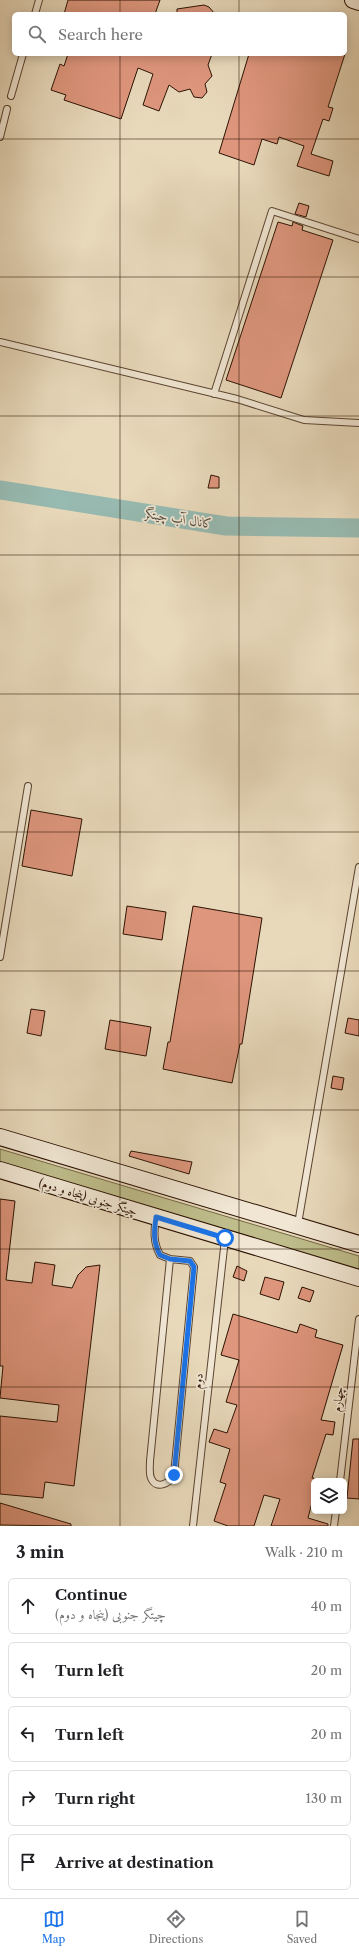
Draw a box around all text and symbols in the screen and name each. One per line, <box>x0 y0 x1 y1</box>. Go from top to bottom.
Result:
search box <box>12 12 347 56</box>
icon: search <box>26 23 48 45</box>
text: Search here <box>58 25 143 44</box>
water label: کانال آب چیتگر <box>143 505 214 532</box>
street label: چیتگر جنوبی (پنجاه و دوم) <box>36 1174 139 1222</box>
route start <box>216 1229 234 1247</box>
street label: دوم <box>189 1372 210 1390</box>
street label: چهارم <box>329 1385 350 1413</box>
route end <box>165 1466 183 1484</box>
map controls <box>311 1478 347 1514</box>
button: layers <box>311 1478 347 1514</box>
text: 3 min <box>16 1542 65 1562</box>
text: Walk · 210 m <box>265 1544 343 1560</box>
text: Continue <box>55 1585 127 1604</box>
icon: ahead <box>17 1595 39 1617</box>
text: 40 m <box>311 1598 342 1614</box>
text: چیتگر جنوبی (پنجاه و دوم) <box>55 1606 166 1622</box>
icon: left <box>17 1659 39 1681</box>
text: Turn left <box>55 1661 124 1680</box>
text: 20 m <box>311 1662 342 1678</box>
icon: left <box>17 1723 39 1745</box>
text: Turn left <box>55 1725 124 1744</box>
text: 20 m <box>311 1726 342 1742</box>
icon: right <box>17 1787 39 1809</box>
text: Turn right <box>55 1789 135 1808</box>
text: 130 m <box>306 1790 342 1806</box>
icon: arrive <box>17 1851 39 1873</box>
text: Arrive at destination <box>55 1853 214 1872</box>
tab: Map <box>42 1908 65 1946</box>
tab: Directions <box>149 1908 203 1946</box>
tab: Saved <box>287 1908 317 1946</box>

